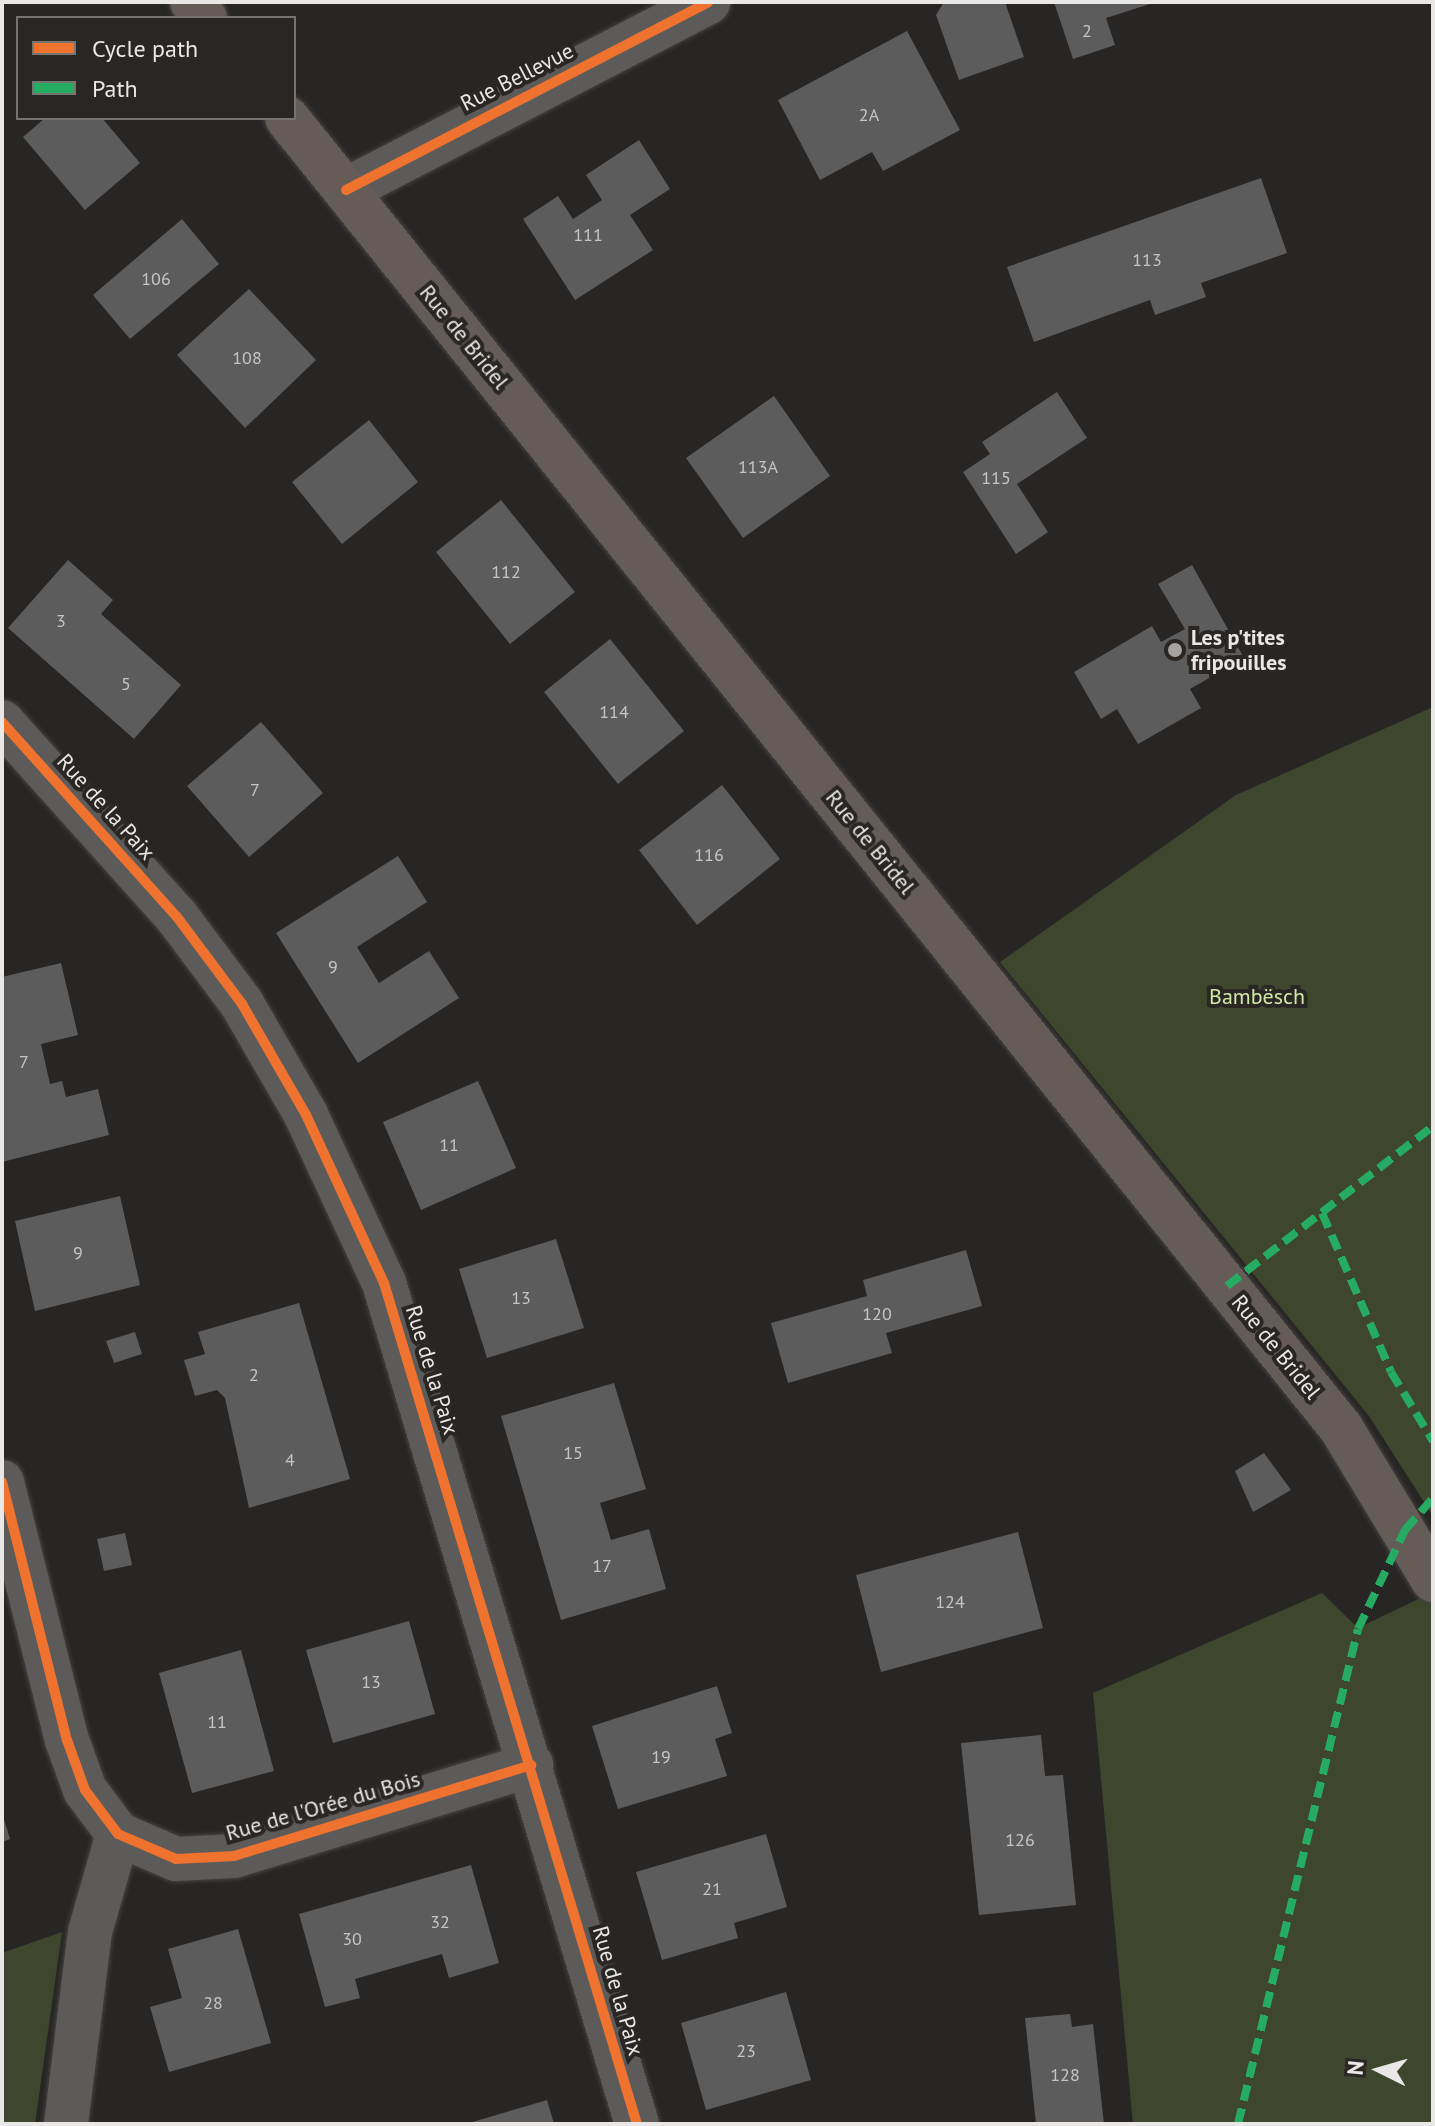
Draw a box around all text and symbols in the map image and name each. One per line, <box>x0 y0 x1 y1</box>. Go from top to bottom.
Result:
legend <box>16 16 296 120</box>
house number: 2 <box>1082 20 1092 42</box>
text: Cycle path <box>92 33 198 64</box>
street label: Rue Bellevue <box>456 37 578 117</box>
text: Path <box>92 73 138 104</box>
house number: 2A <box>859 104 879 126</box>
house number: 111 <box>573 224 603 246</box>
house number: 113 <box>1132 249 1162 271</box>
house number: 106 <box>141 268 171 290</box>
street label: Rue de Bridel <box>414 280 514 394</box>
house number: 108 <box>232 347 262 369</box>
house number: 113A <box>738 456 778 478</box>
house number: 115 <box>981 467 1011 489</box>
house number: 112 <box>491 561 521 583</box>
house number: 3 <box>56 610 66 632</box>
place label: Les p'tites fripouilles <box>1191 624 1287 676</box>
marker: Les p'tites fripouilles <box>1166 641 1184 659</box>
house number: 5 <box>121 673 131 695</box>
house number: 114 <box>599 701 629 723</box>
street label: Rue de la Paix <box>52 749 160 865</box>
house number: 7 <box>250 779 260 801</box>
street label: Rue de Bridel <box>820 785 920 899</box>
house number: 116 <box>694 844 724 866</box>
house number: 9 <box>328 956 338 978</box>
park label: Bambësch <box>1209 984 1305 1010</box>
house number: 7 <box>19 1051 29 1073</box>
house number: 11 <box>439 1134 459 1156</box>
house number: 9 <box>73 1242 83 1264</box>
house number: 13 <box>511 1287 531 1309</box>
street label: Rue de Bridel <box>1226 1290 1326 1404</box>
street label: Rue de la Paix <box>400 1302 464 1438</box>
house number: 120 <box>862 1303 892 1325</box>
house number: 2 <box>249 1364 259 1386</box>
house number: 15 <box>563 1442 583 1464</box>
house number: 4 <box>285 1449 295 1471</box>
house number: 17 <box>592 1555 612 1577</box>
house number: 124 <box>935 1591 965 1613</box>
house number: 13 <box>361 1671 381 1693</box>
house number: 11 <box>207 1711 227 1733</box>
house number: 19 <box>651 1746 671 1768</box>
street label: Rue de l'Orée du Bois <box>223 1766 423 1846</box>
house number: 126 <box>1005 1829 1035 1851</box>
house number: 21 <box>702 1878 722 1900</box>
house number: 32 <box>430 1911 450 1933</box>
street label: Rue de la Paix <box>587 1923 649 2059</box>
house number: 30 <box>342 1928 362 1950</box>
house number: 28 <box>203 1992 223 2014</box>
north arrow <box>1339 2030 1419 2110</box>
house number: 23 <box>736 2040 756 2062</box>
text: N <box>1341 2059 1370 2076</box>
house number: 128 <box>1050 2064 1080 2086</box>

